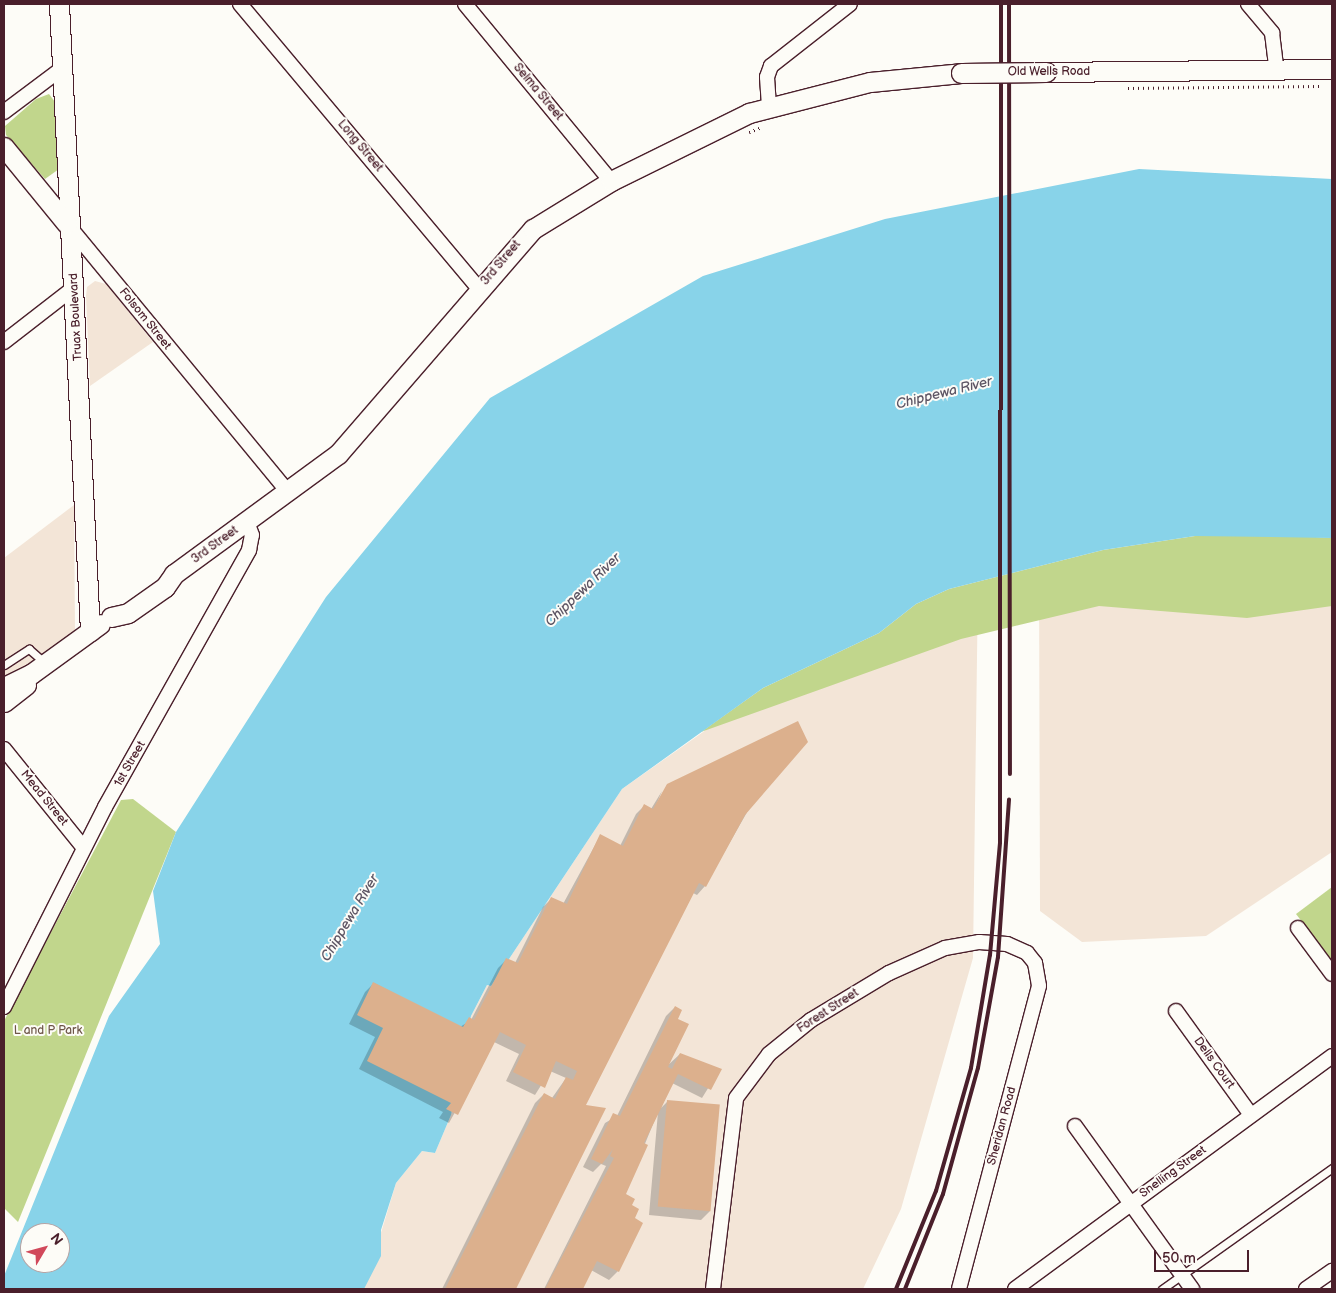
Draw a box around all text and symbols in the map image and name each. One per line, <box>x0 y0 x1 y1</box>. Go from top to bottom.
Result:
street label: Selma Street <box>510 61 566 123</box>
street label: Old Wells Road <box>1008 65 1090 79</box>
street label: Long Street <box>334 117 386 175</box>
street label: 3rd Street <box>478 237 524 289</box>
street label: Truax Boulevard <box>67 273 85 361</box>
street label: Folsom Street <box>116 285 174 353</box>
water label: Chippewa River <box>894 373 994 413</box>
street label: 3rd Street <box>189 523 241 567</box>
water label: Chippewa River <box>542 550 624 630</box>
street label: 1st Street <box>111 739 149 789</box>
street label: Mead Street <box>17 767 71 829</box>
water label: Chippewa River <box>317 871 383 965</box>
street label: Forest Street <box>794 986 862 1036</box>
park label: L and P Park <box>14 1024 82 1038</box>
street label: Dells Court <box>1190 1034 1238 1092</box>
street label: Sheridan Road <box>985 1085 1019 1167</box>
street label: Snelling Street <box>1137 1143 1209 1201</box>
north arrow <box>20 1223 70 1273</box>
text: N <box>47 1230 67 1249</box>
scale bar <box>1156 1240 1251 1272</box>
text: 50 m <box>1162 1249 1196 1268</box>

